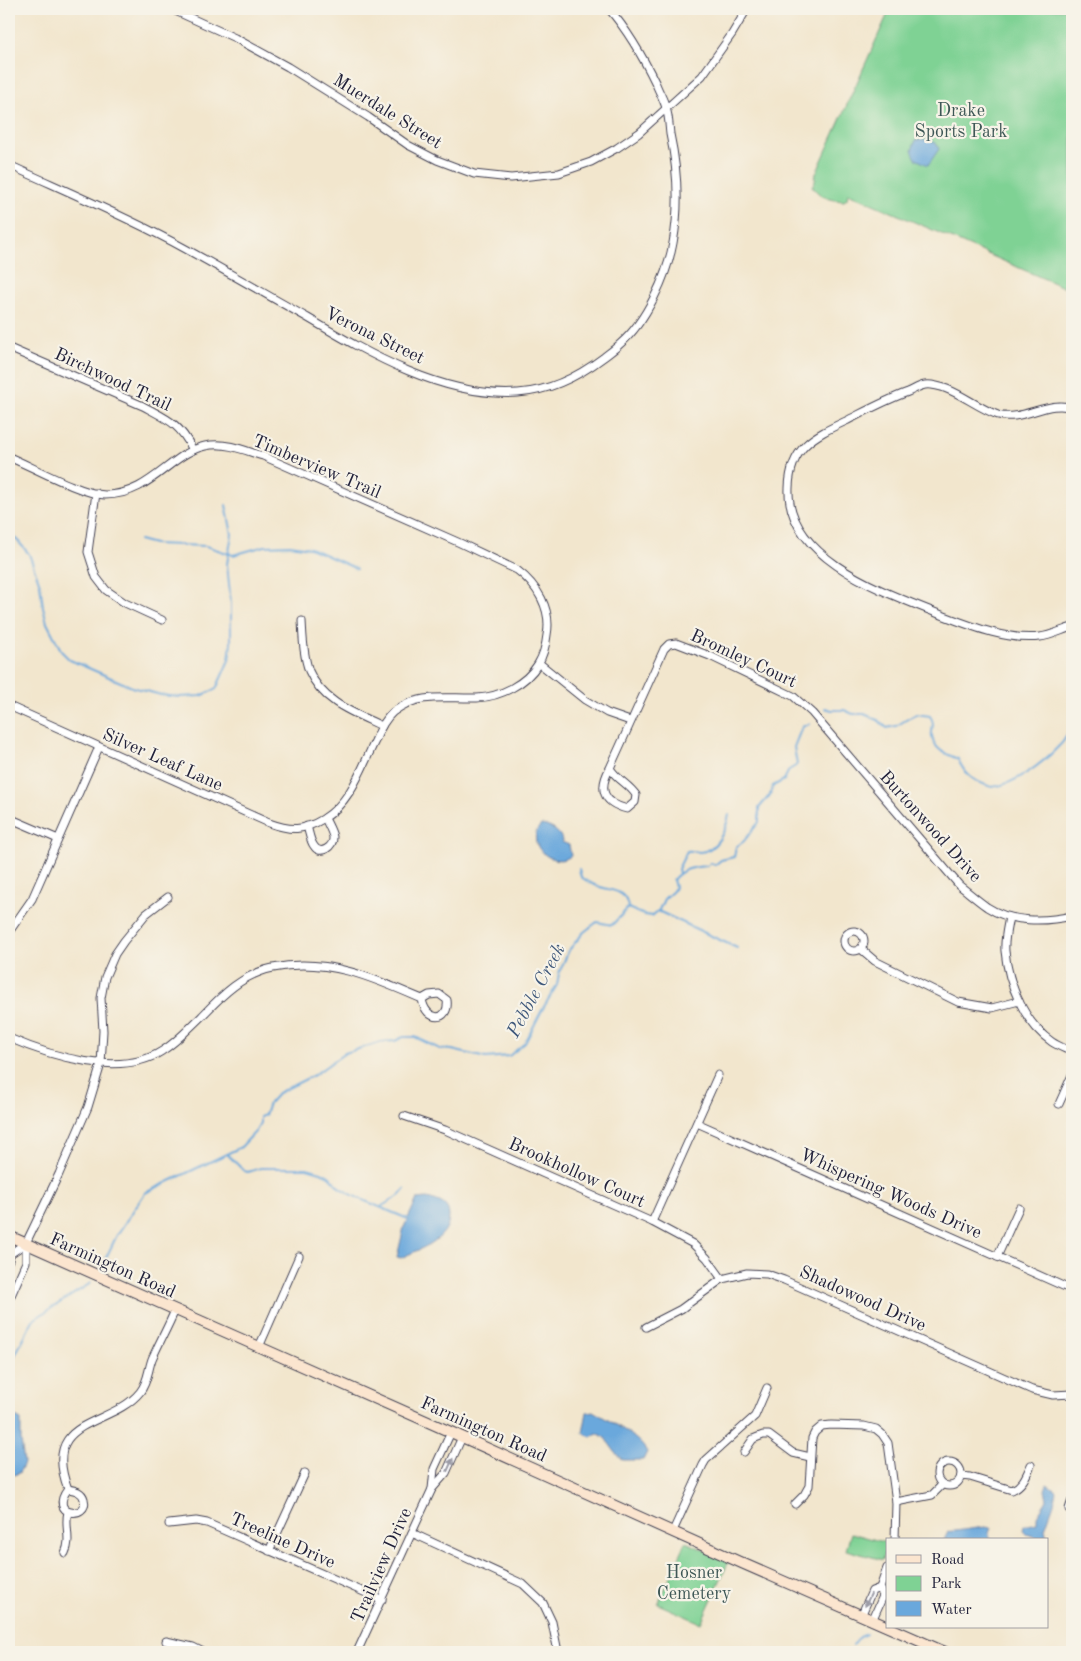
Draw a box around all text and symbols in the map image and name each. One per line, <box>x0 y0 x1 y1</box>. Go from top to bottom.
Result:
street label: Muerdale Street <box>330 71 445 152</box>
park label: Drake Sports Park <box>914 102 1008 141</box>
street label: Verona Street <box>322 304 427 368</box>
street label: Birchwood Trail <box>51 345 174 415</box>
street label: Timberview Trail <box>250 432 383 502</box>
street label: Bromley Court <box>688 626 800 691</box>
street label: Silver Leaf Lane <box>100 725 225 794</box>
street label: Burtonwood Drive <box>876 768 985 886</box>
water label: Pebble Creek <box>504 941 570 1042</box>
street label: Brookhollow Court <box>506 1135 648 1211</box>
street label: Whispering Woods Drive <box>797 1146 984 1242</box>
street label: Farmington Road <box>47 1230 178 1302</box>
street label: Shadowood Drive <box>797 1263 929 1335</box>
street label: Farmington Road <box>418 1394 549 1466</box>
one-way arrow <box>446 1458 454 1472</box>
street label: Trailview Drive <box>349 1505 415 1626</box>
street label: Treeline Drive <box>227 1510 338 1572</box>
legend <box>886 1538 1048 1628</box>
text: Road <box>931 1553 965 1568</box>
park label: Hosner Cemetery <box>657 1564 732 1603</box>
text: Park <box>931 1577 962 1592</box>
one-way arrow <box>864 1593 872 1607</box>
text: Water <box>931 1603 972 1618</box>

